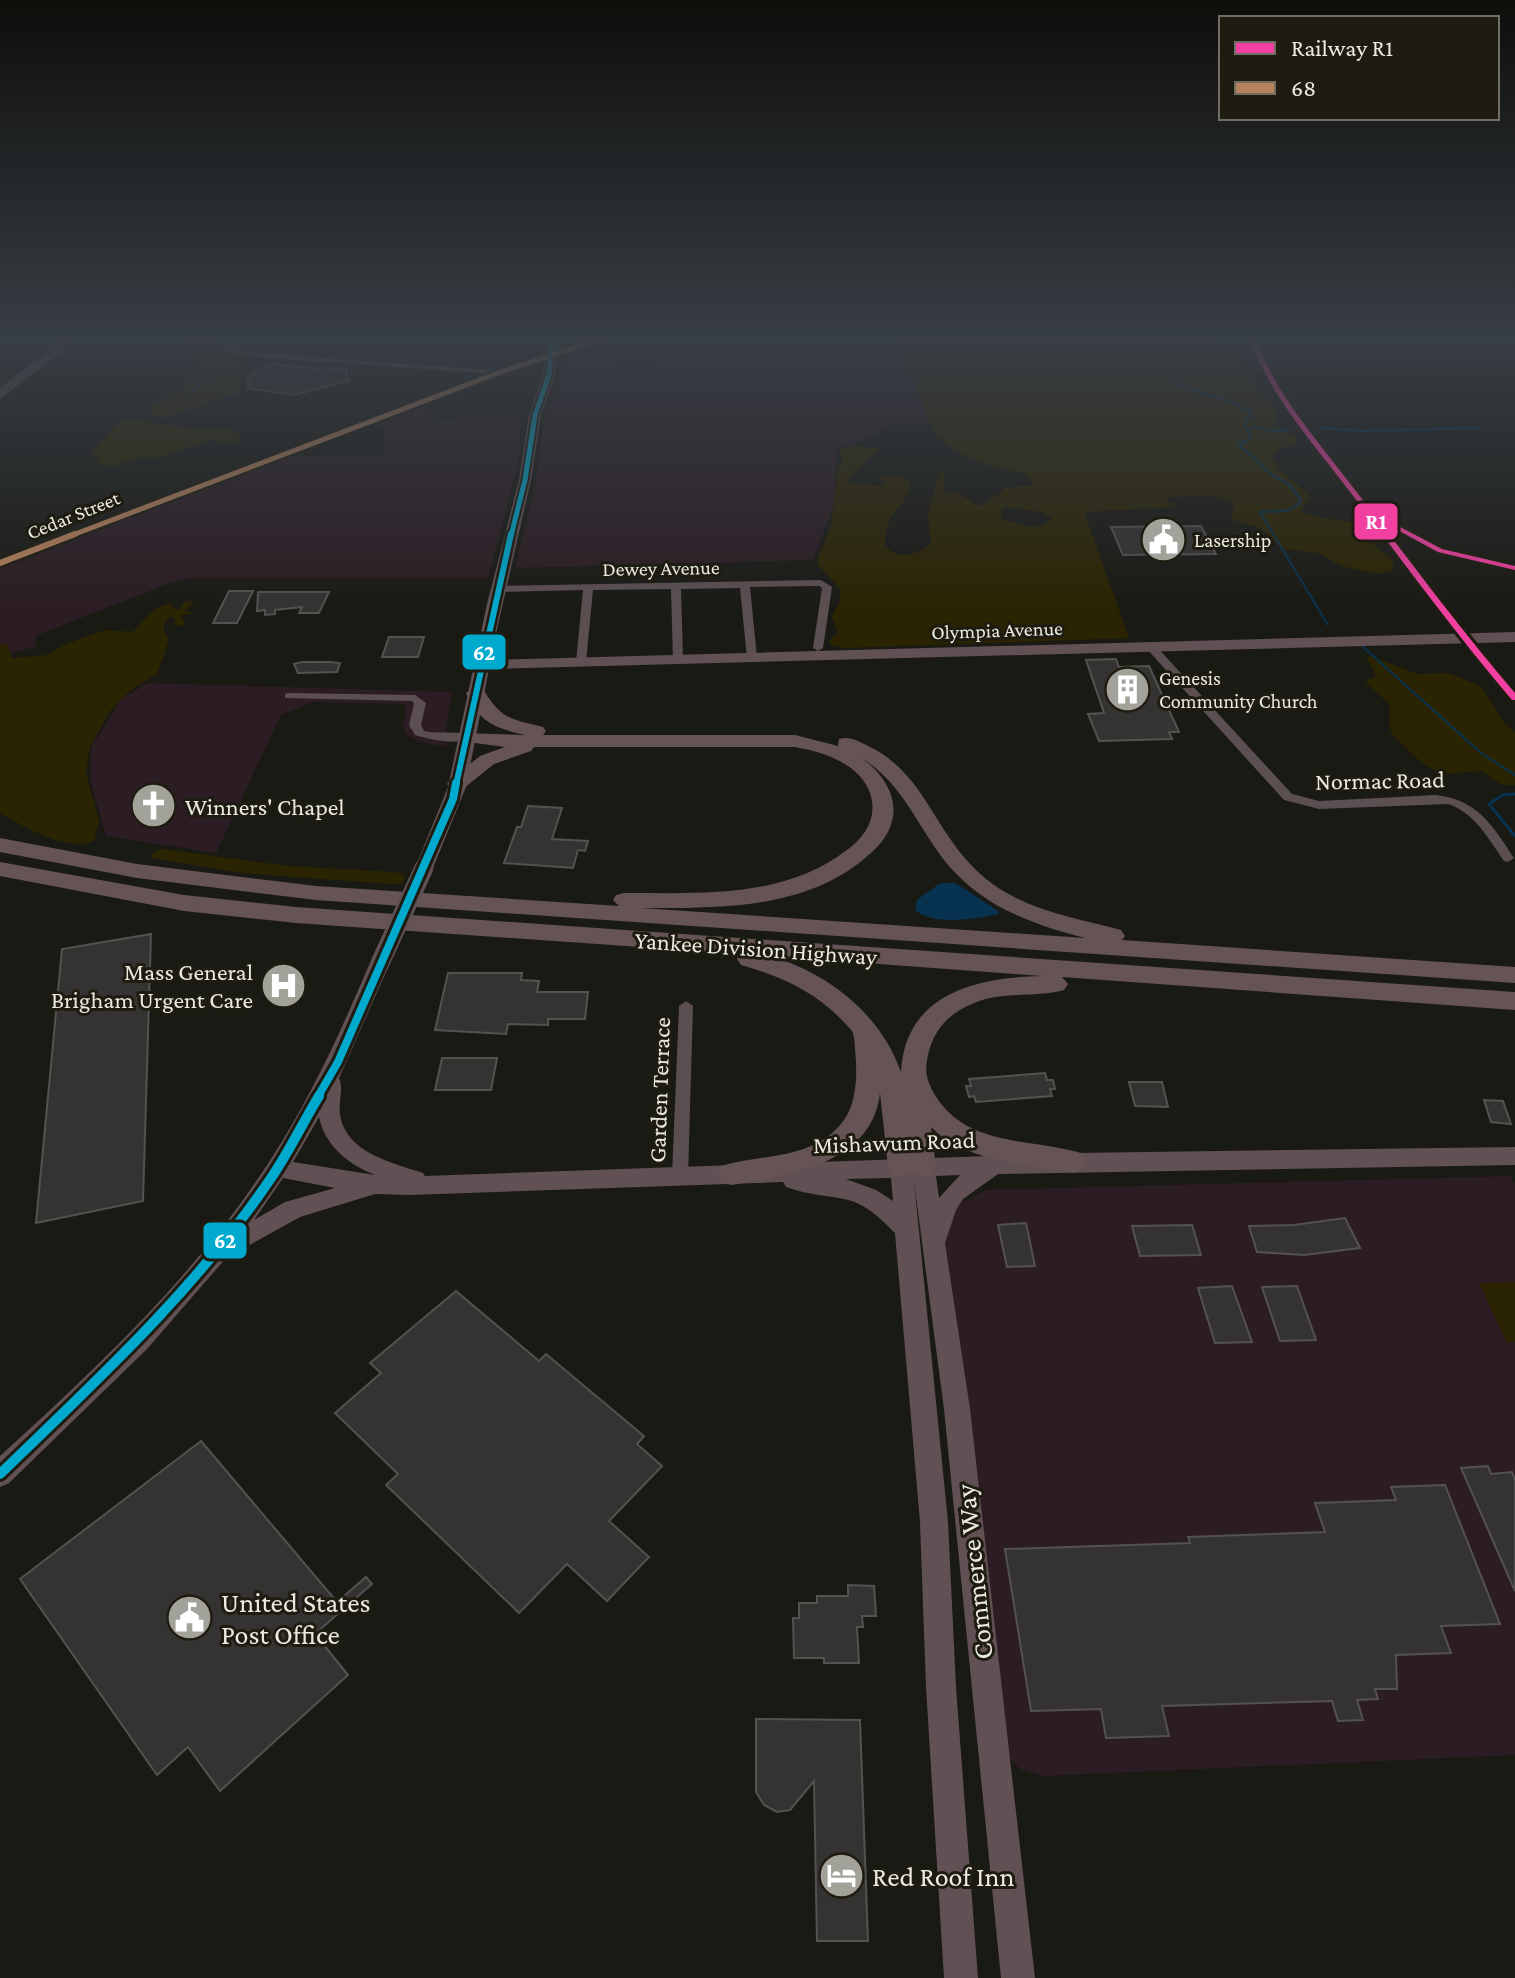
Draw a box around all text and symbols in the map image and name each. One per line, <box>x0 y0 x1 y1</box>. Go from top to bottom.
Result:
legend <box>1219 16 1499 120</box>
text: Railway R1 <box>1291 34 1393 61</box>
text: 68 <box>1291 74 1316 101</box>
street label: Cedar Street <box>23 486 123 544</box>
line badge: R1 <box>1353 502 1399 541</box>
text: R1 <box>1365 509 1387 534</box>
public building icon: Lasership <box>1139 516 1187 564</box>
place label: Lasership <box>1194 529 1271 552</box>
street label: Dewey Avenue <box>602 556 720 581</box>
street label: Olympia Avenue <box>931 617 1063 644</box>
line badge: 62 <box>461 633 507 671</box>
text: 62 <box>473 640 495 665</box>
building icon: Genesis Community Church <box>1104 666 1152 714</box>
place label: Genesis Community Church <box>1159 667 1318 713</box>
street label: Normac Road <box>1315 765 1445 795</box>
church icon: Winners' Chapel <box>130 782 178 830</box>
place label: Winners' Chapel <box>185 793 345 820</box>
street label: Yankee Division Highway <box>634 926 879 970</box>
place label: Mass General Brigham Urgent Care <box>51 958 253 1013</box>
hospital icon: Mass General Brigham Urgent Care <box>260 961 308 1009</box>
street label: Garden Terrace <box>643 1017 675 1163</box>
street label: Mishawum Road <box>812 1126 976 1158</box>
line badge: 62 <box>202 1221 248 1260</box>
text: 62 <box>214 1228 236 1253</box>
street label: Commerce Way <box>949 1482 999 1661</box>
place label: United States Post Office <box>221 1587 370 1650</box>
public building icon: United States Post Office <box>166 1594 214 1642</box>
hotel icon: Red Roof Inn <box>817 1852 865 1900</box>
place label: Red Roof Inn <box>872 1861 1015 1892</box>

